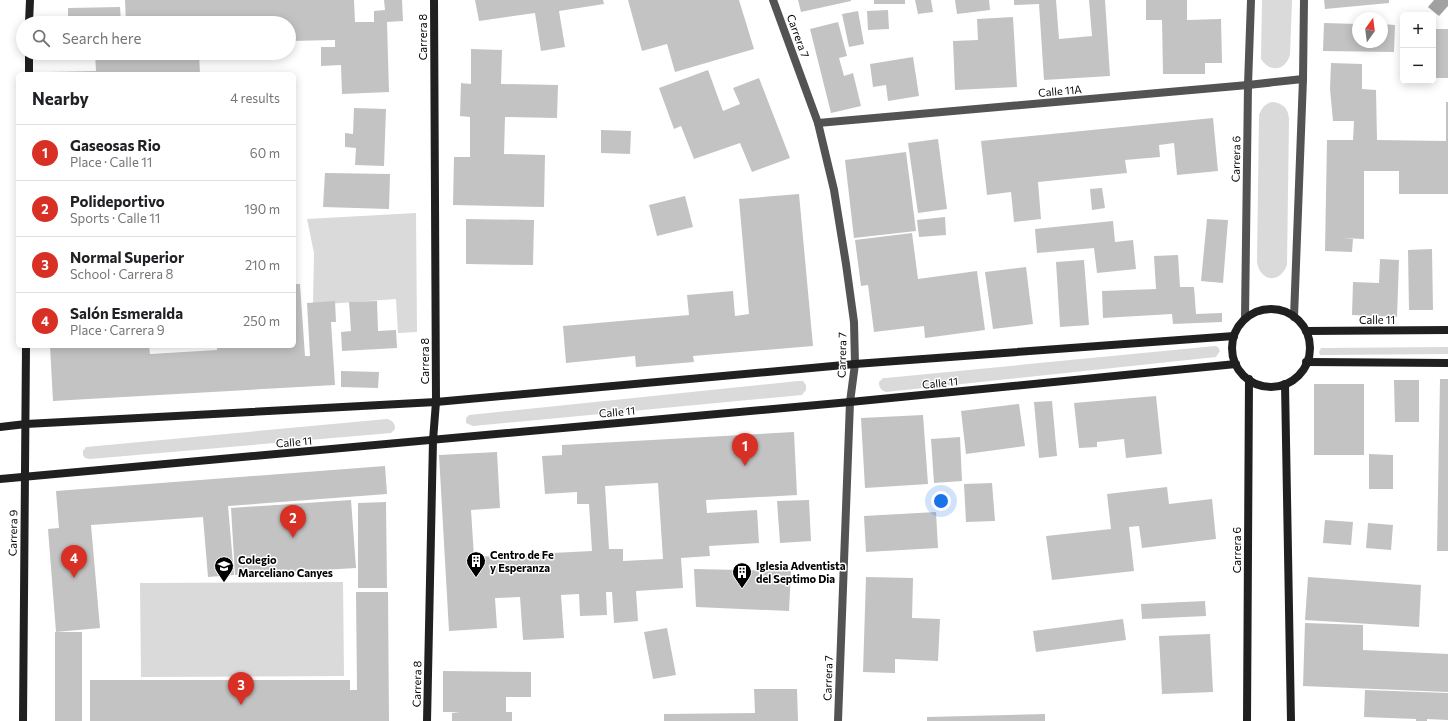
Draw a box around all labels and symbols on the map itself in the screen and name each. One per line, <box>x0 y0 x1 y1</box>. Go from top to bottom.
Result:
street label: Carrera 7 <box>785 12 812 60</box>
north arrow <box>1352 12 1388 48</box>
street label: Carrera 8 <box>416 13 429 60</box>
street label: Calle 11A <box>1038 82 1083 99</box>
street label: Carrera 6 <box>1229 135 1242 182</box>
street label: Calle 11 <box>1359 313 1395 326</box>
street label: Carrera 7 <box>835 332 848 378</box>
street label: Carrera 8 <box>418 337 431 384</box>
street label: Calle 11 <box>921 374 959 391</box>
street label: Calle 11 <box>598 403 636 420</box>
street label: Calle 11 <box>275 433 313 450</box>
pin: 1 <box>732 433 758 466</box>
your location <box>931 491 951 511</box>
pin: 2 <box>280 505 306 538</box>
street label: Carrera 9 <box>6 509 19 556</box>
street label: Carrera 6 <box>1230 526 1243 573</box>
pin: 4 <box>61 545 87 578</box>
place label: Centro de Fe y Esperanza <box>490 548 554 574</box>
building icon: Centro de Fe y Esperanza <box>465 550 487 578</box>
place label: Colegio Marceliano Canyes <box>238 553 333 579</box>
school or university icon: Colegio Marceliano Canyes <box>213 555 235 583</box>
place label: Iglesia Adventista del Septimo Dia <box>756 559 846 585</box>
building icon: Iglesia Adventista del Septimo Dia <box>731 561 753 589</box>
street label: Carrera 7 <box>820 655 835 701</box>
street label: Carrera 8 <box>410 660 423 707</box>
pin: 3 <box>228 672 254 705</box>

